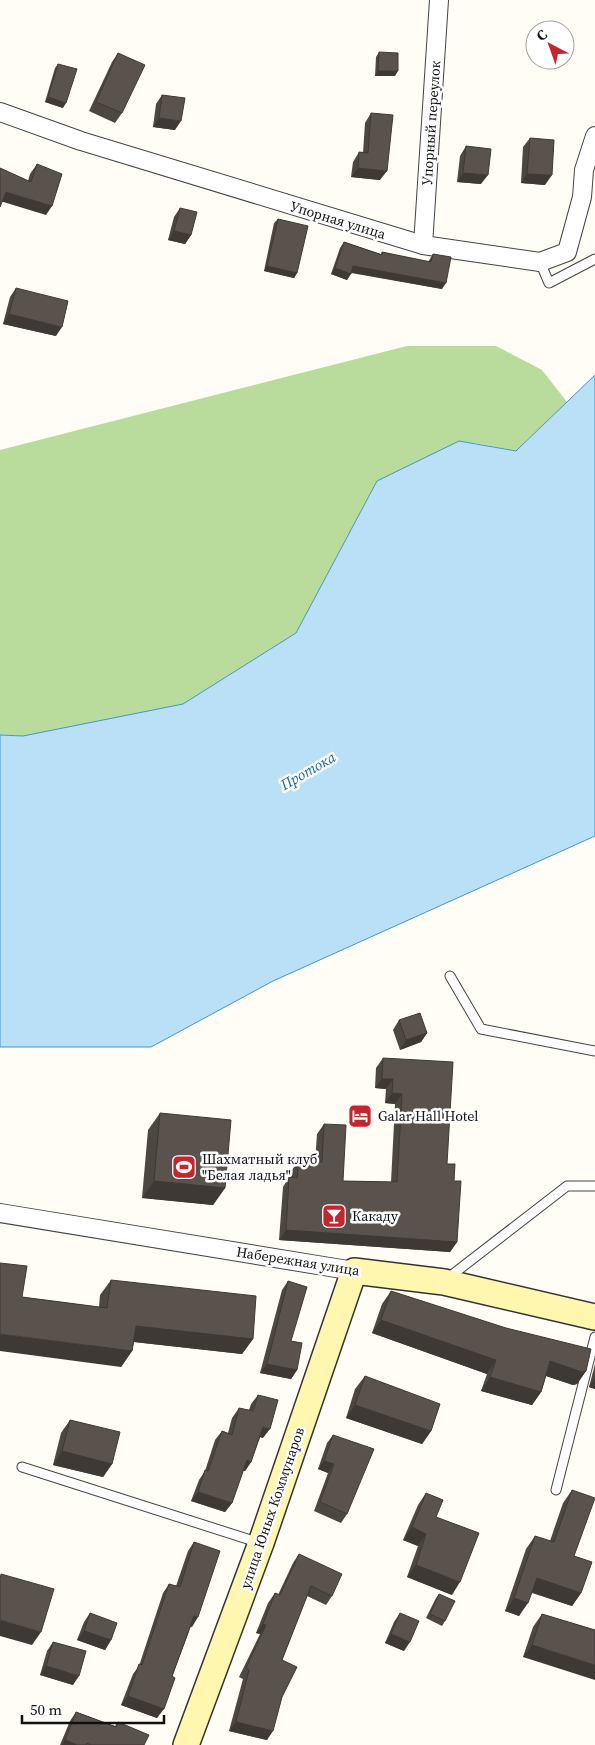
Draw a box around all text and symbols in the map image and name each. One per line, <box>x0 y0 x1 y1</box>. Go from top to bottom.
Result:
north arrow <box>525 20 575 70</box>
text: С <box>532 25 552 46</box>
street label: Упорный переулок <box>417 60 445 186</box>
street label: Упорная улица <box>288 196 389 244</box>
water label: Протока <box>275 746 339 795</box>
hotel icon: Galar Hall Hotel <box>347 1103 373 1129</box>
place label: Galar Hall Hotel <box>378 1106 478 1126</box>
place label: Шахматный клуб "Белая ладья" <box>202 1149 317 1185</box>
sports icon: Шахматный клуб "Белая ладья" <box>171 1154 197 1180</box>
bar icon: Какаду <box>321 1203 347 1229</box>
place label: Какаду <box>352 1206 399 1226</box>
street label: Набережная улица <box>235 1241 362 1281</box>
street label: улица Юных Коммунаров <box>235 1425 309 1591</box>
scale bar <box>22 1692 165 1724</box>
text: 50 m <box>30 1699 62 1720</box>

